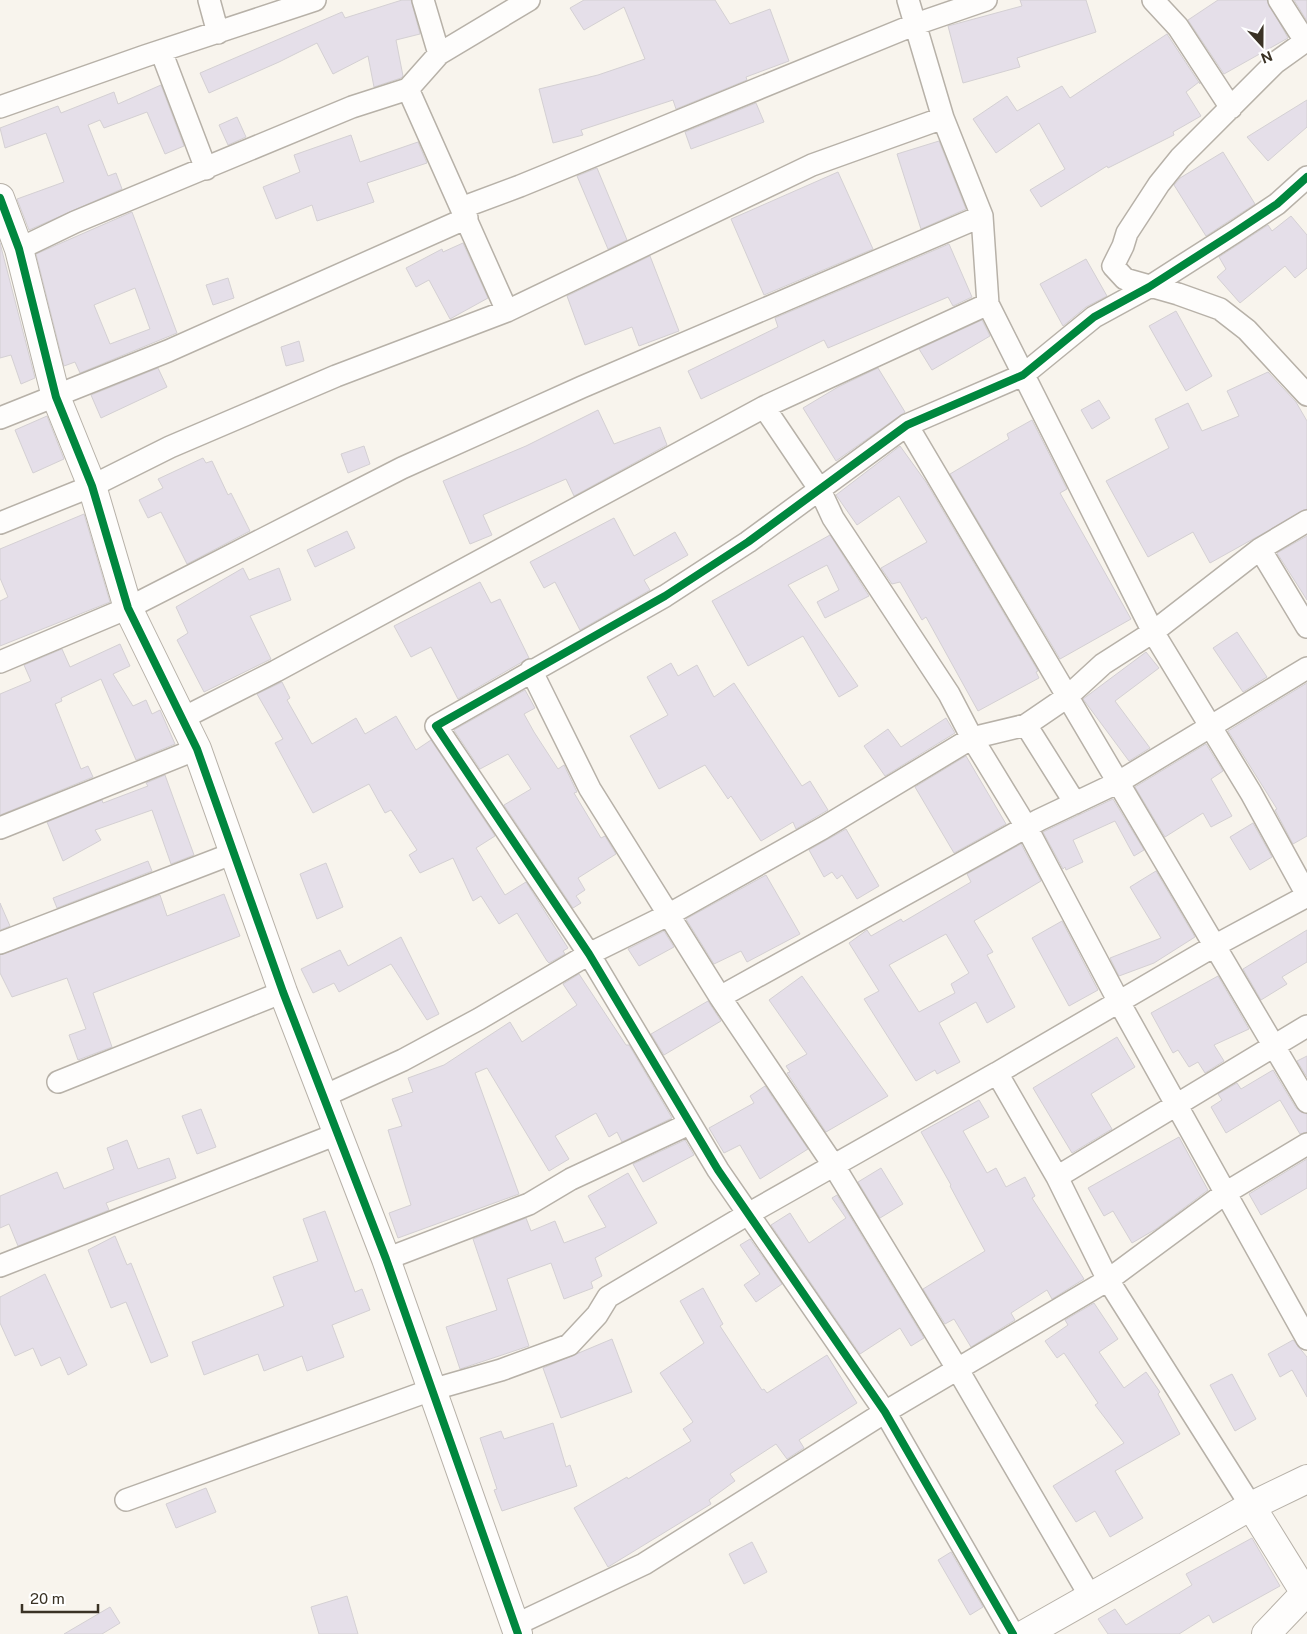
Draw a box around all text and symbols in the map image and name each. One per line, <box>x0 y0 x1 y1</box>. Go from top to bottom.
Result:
north arrow <box>1237 20 1287 70</box>
text: N <box>1259 48 1275 67</box>
scale bar <box>22 1582 99 1614</box>
text: 20 m <box>30 1590 65 1607</box>

